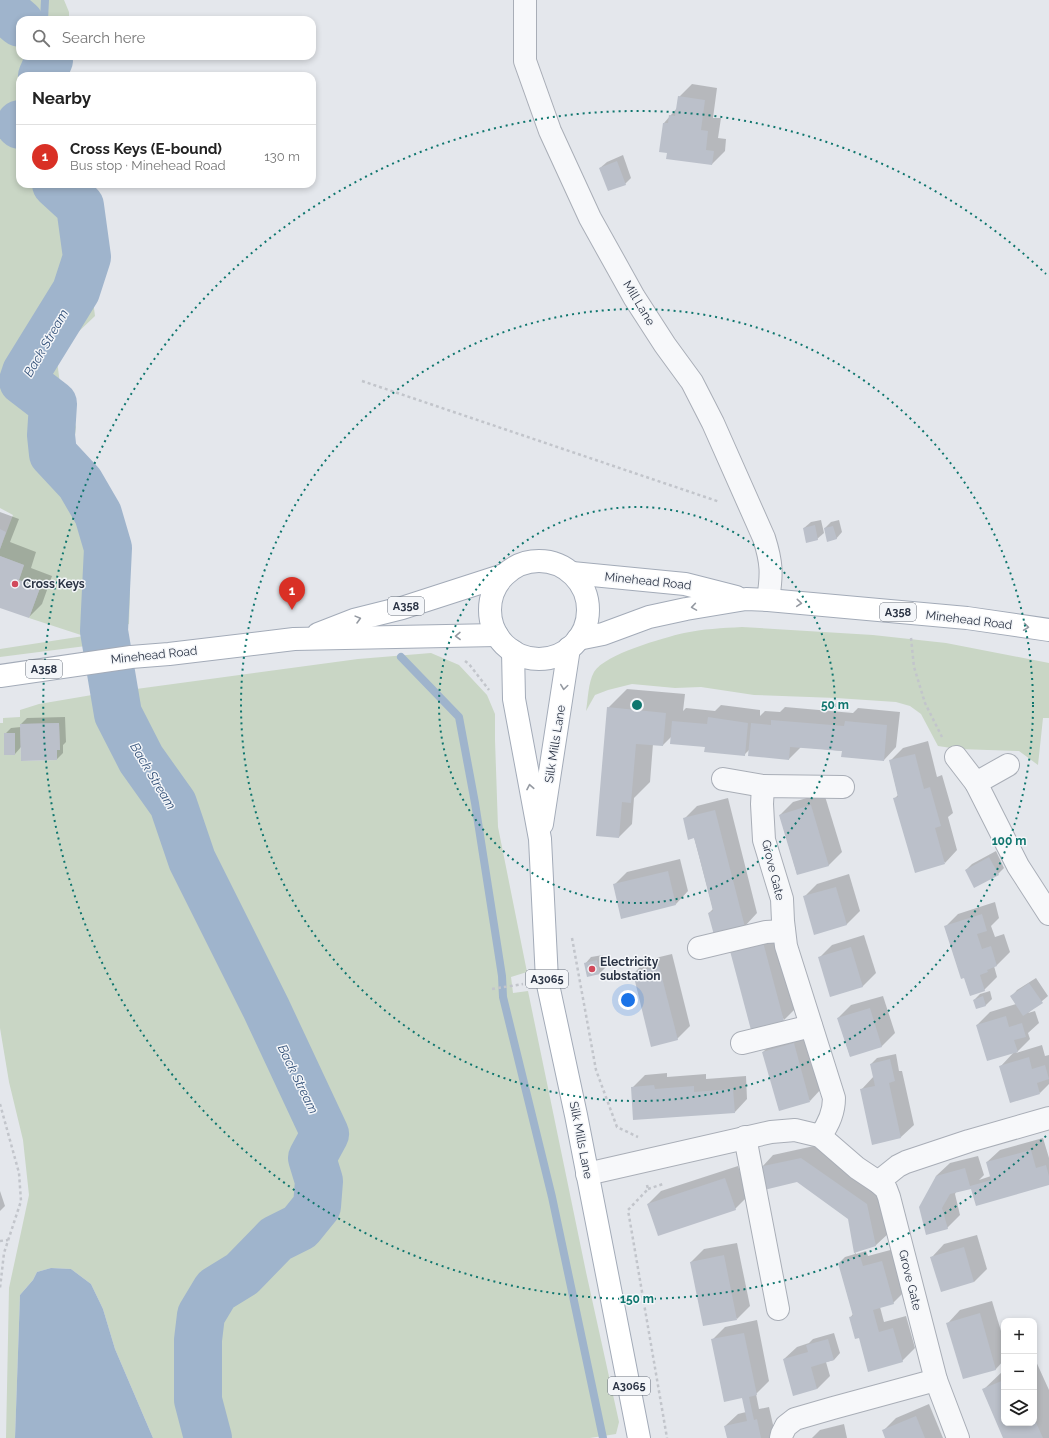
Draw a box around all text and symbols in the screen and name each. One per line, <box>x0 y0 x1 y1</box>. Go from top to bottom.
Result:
search box <box>16 16 316 60</box>
icon: search <box>30 27 52 49</box>
text: Search here <box>62 29 145 47</box>
text: Nearby <box>32 88 91 108</box>
text: Cross Keys (E-bound) <box>70 140 222 158</box>
text: 1 <box>42 149 48 164</box>
text: 130 m <box>264 149 300 164</box>
text: Bus stop · Minehead Road <box>70 158 226 173</box>
street label: Mill Lane <box>620 278 658 328</box>
water label: Back Stream <box>21 307 71 379</box>
street label: Minehead Road <box>604 569 692 593</box>
place label: Cross Keys <box>23 577 85 591</box>
pin: 1 <box>279 577 305 610</box>
marker: Cross Keys <box>10 579 20 589</box>
road number: A358 <box>388 597 424 615</box>
one-way arrow <box>796 598 802 607</box>
one-way arrow <box>691 602 697 611</box>
road number: A358 <box>880 603 916 621</box>
street label: Minehead Road <box>925 608 1013 632</box>
one-way arrow <box>354 615 361 624</box>
one-way arrow <box>1023 622 1029 631</box>
one-way arrow <box>455 632 461 640</box>
street label: Minehead Road <box>110 643 198 667</box>
road number: A358 <box>26 660 62 678</box>
one-way arrow <box>560 684 569 690</box>
centre of rings <box>630 698 644 712</box>
text: 50 m <box>821 698 849 712</box>
street label: Silk Mills Lane <box>542 704 568 784</box>
water label: Back Stream <box>127 740 179 812</box>
one-way arrow <box>527 784 535 790</box>
text: 100 m <box>992 834 1026 848</box>
street label: Grove Gate <box>759 838 787 902</box>
place label: Electricity substation <box>600 955 660 983</box>
marker: Electricity substation <box>587 964 597 974</box>
road number: A3065 <box>526 970 568 988</box>
your location <box>618 990 638 1010</box>
water label: Back Stream <box>275 1042 321 1116</box>
street label: Silk Mills Lane <box>567 1100 595 1180</box>
street label: Grove Gate <box>896 1248 924 1312</box>
text: 150 m <box>620 1292 654 1306</box>
map controls <box>1001 1318 1037 1426</box>
button: + <box>1001 1318 1037 1354</box>
button: − <box>1001 1354 1037 1390</box>
road number: A3065 <box>608 1377 650 1395</box>
button: layers <box>1001 1390 1037 1426</box>

